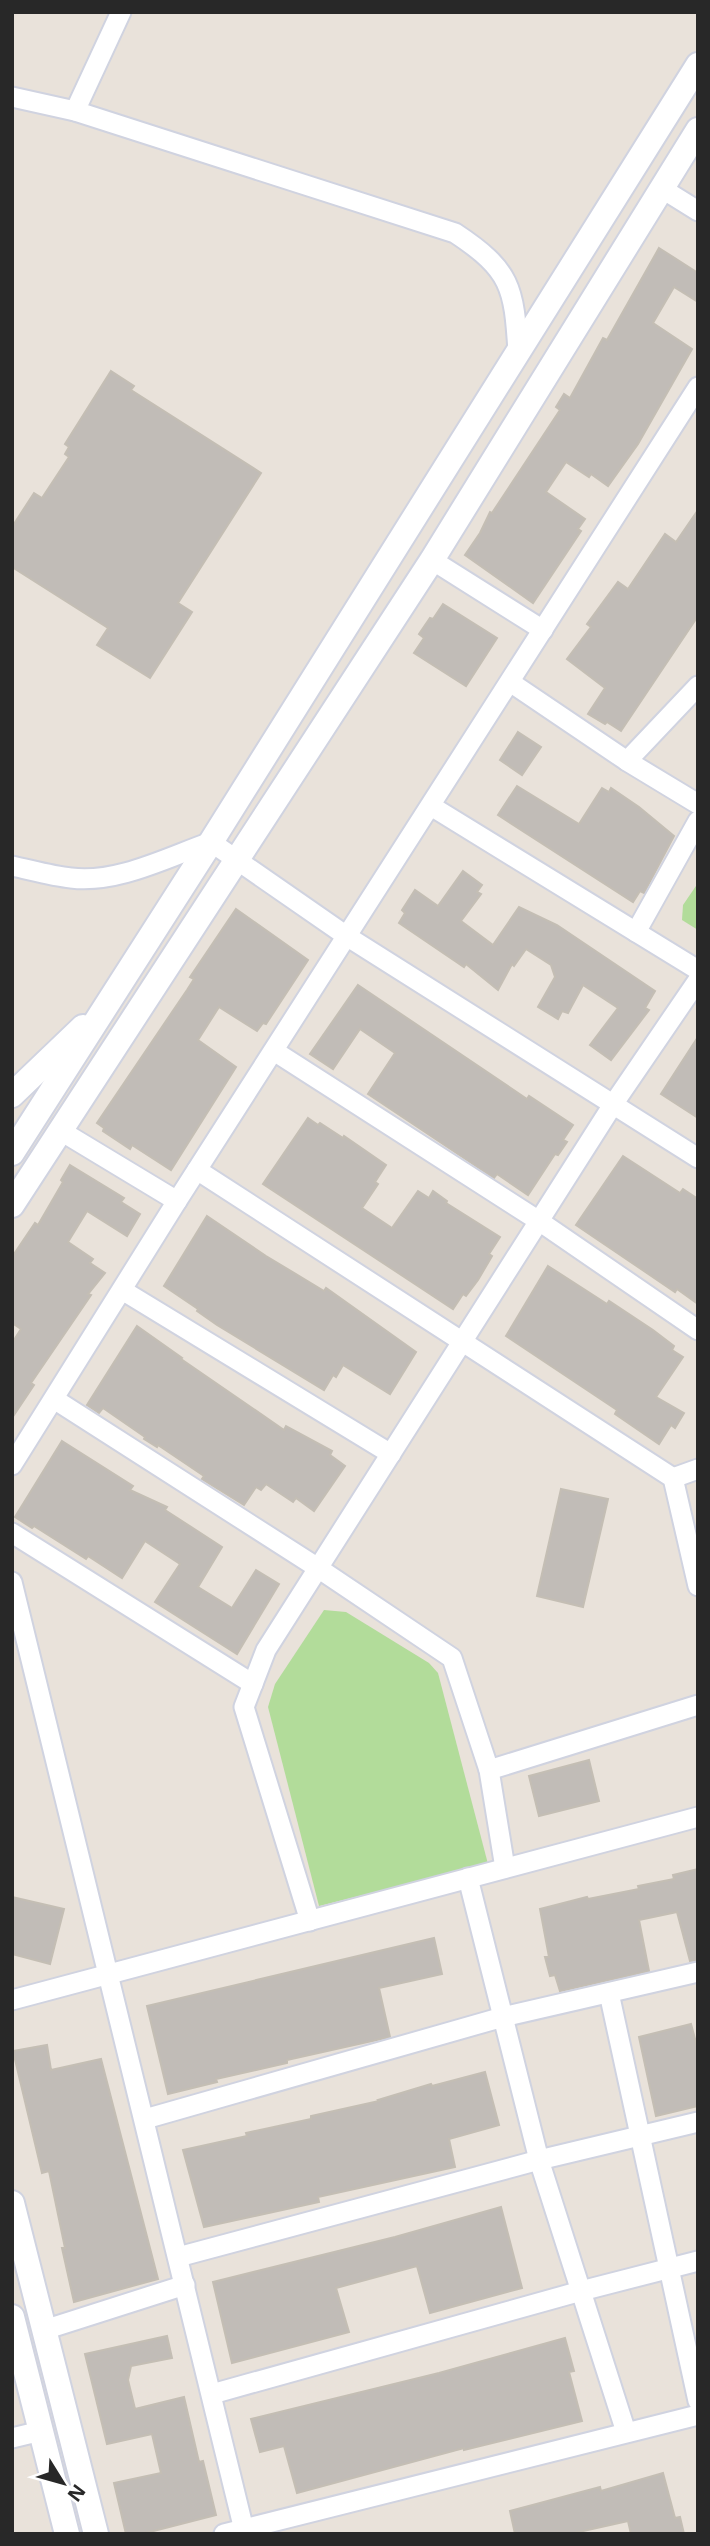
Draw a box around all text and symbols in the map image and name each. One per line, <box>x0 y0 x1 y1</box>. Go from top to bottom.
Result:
north arrow <box>28 2448 98 2518</box>
text: N <box>62 2479 92 2507</box>

